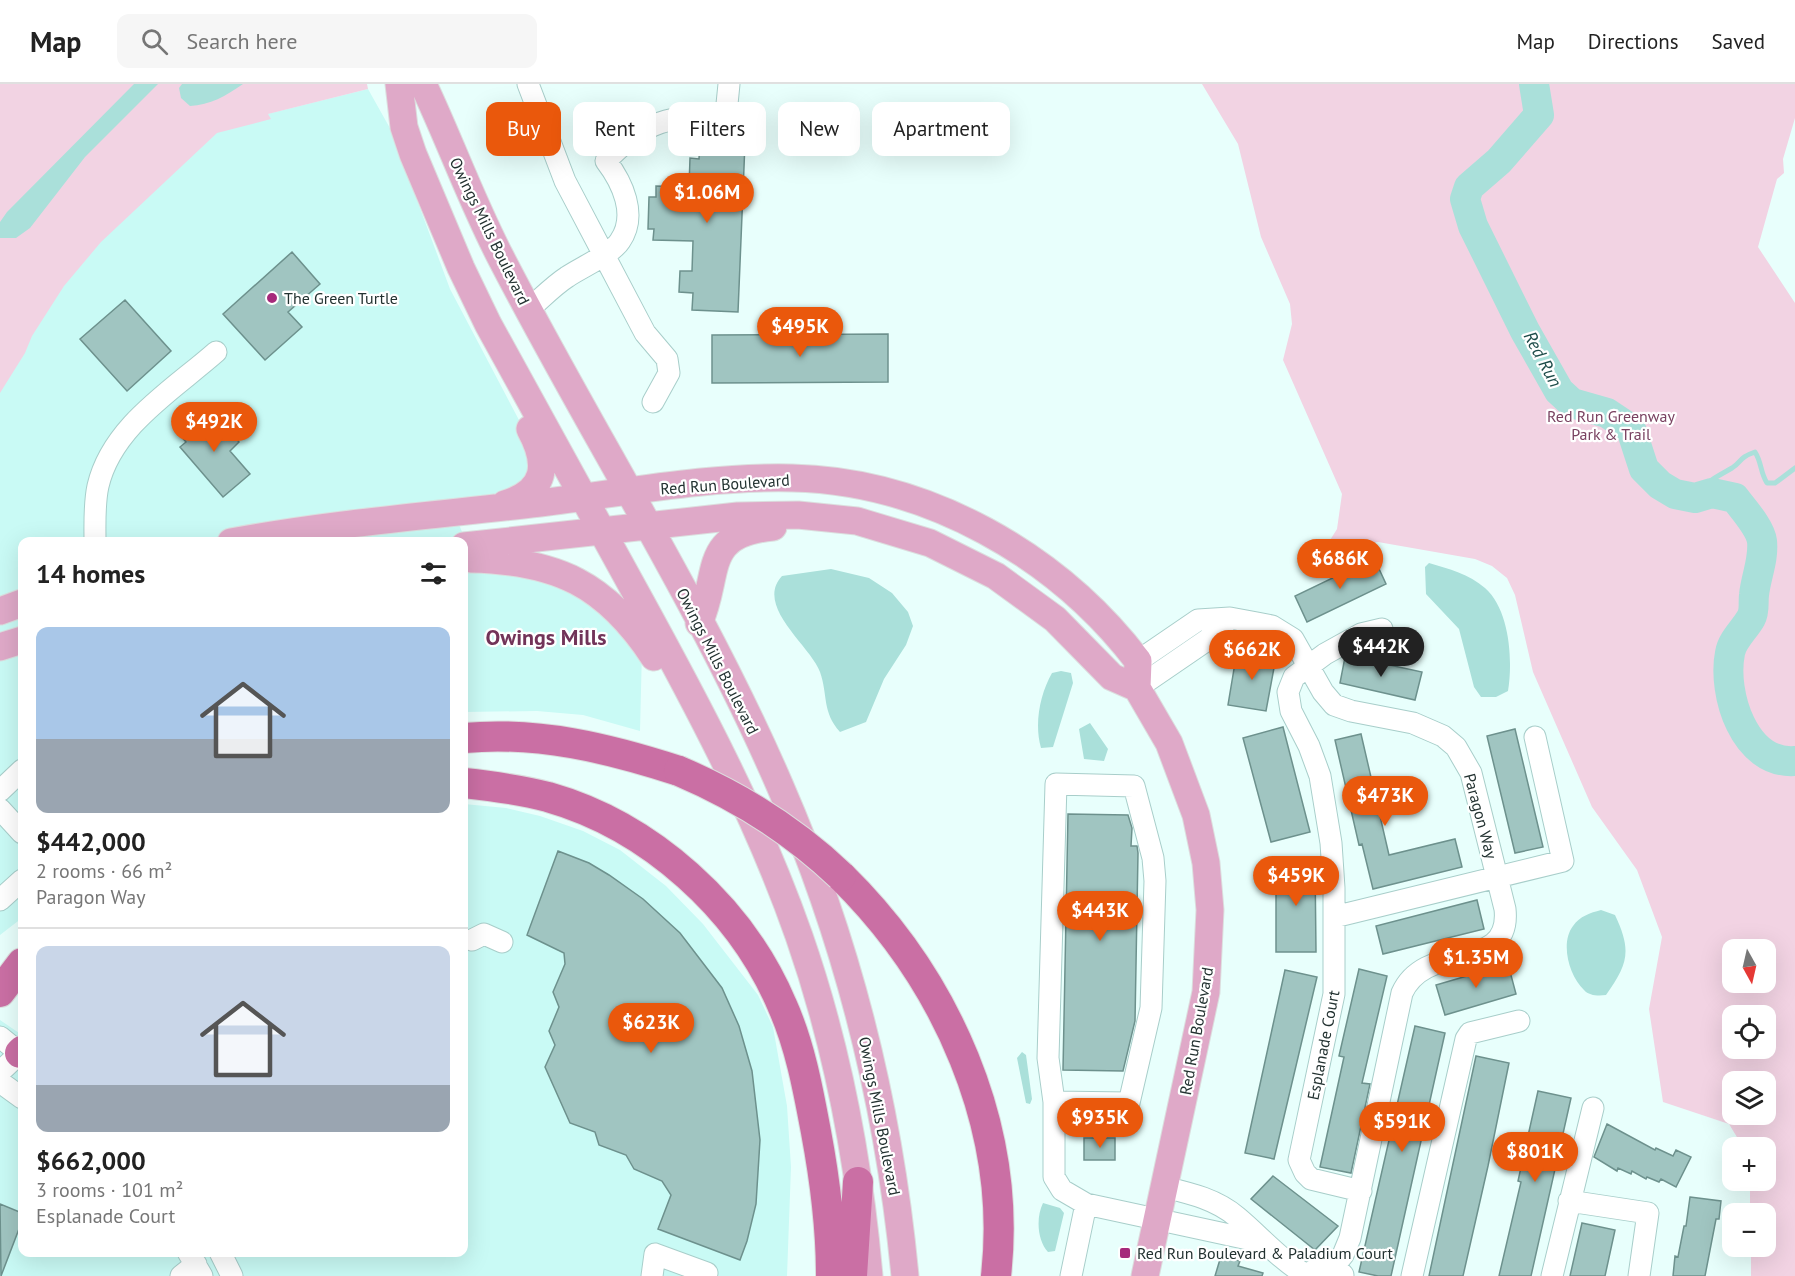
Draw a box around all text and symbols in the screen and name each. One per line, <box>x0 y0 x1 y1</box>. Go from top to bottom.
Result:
search box <box>117 14 537 68</box>
text: Map <box>30 23 81 60</box>
icon: search <box>138 25 171 58</box>
text: Search here <box>186 27 297 55</box>
text: Map <box>1516 28 1555 55</box>
text: Directions <box>1588 28 1679 55</box>
text: Saved <box>1712 28 1765 55</box>
chip: Buy <box>486 102 561 156</box>
chip: Rent <box>573 102 656 156</box>
chip: Filters <box>668 102 766 156</box>
chip: New <box>778 102 860 156</box>
chip: Apartment <box>872 102 1010 156</box>
street label: Owings Mills Boulevard <box>446 154 534 308</box>
pin: $1.06M <box>658 173 756 224</box>
text: $1.06M <box>674 179 740 205</box>
place label: The Green Turtle <box>284 288 398 308</box>
marker: The Green Turtle <box>265 291 279 305</box>
pin: $495K <box>758 307 842 358</box>
text: $495K <box>771 313 829 339</box>
water label: Red Run <box>1519 327 1567 391</box>
pin: $492K <box>172 402 256 453</box>
park label: Red Run Greenway Park & Trail <box>1547 406 1676 444</box>
text: $492K <box>185 408 243 434</box>
street label: Red Run Boulevard <box>660 470 790 498</box>
pin: $686K <box>1298 539 1382 590</box>
text: $686K <box>1311 545 1369 571</box>
text: 14 homes <box>36 557 145 590</box>
icon: filters <box>417 557 450 590</box>
street label: Owings Mills Boulevard <box>672 585 764 737</box>
district label: Owings Mills <box>486 623 606 651</box>
pin: $442K <box>1339 627 1423 678</box>
pin: $662K <box>1210 630 1294 681</box>
text: $442K <box>1352 633 1410 659</box>
text: $662K <box>1223 636 1281 662</box>
icon: home <box>189 666 297 774</box>
street label: Paragon Way <box>1460 771 1502 861</box>
pin: $473K <box>1343 776 1427 827</box>
text: $473K <box>1356 782 1414 808</box>
text: $442,000 <box>36 825 146 858</box>
pin: $459K <box>1254 856 1338 907</box>
text: 2 rooms · 66 m² <box>36 858 172 884</box>
text: $459K <box>1267 862 1325 888</box>
text: Paragon Way <box>36 884 145 910</box>
pin: $443K <box>1058 891 1142 942</box>
text: $443K <box>1071 897 1129 923</box>
pin: $1.35M <box>1427 938 1525 989</box>
north arrow <box>1722 939 1776 993</box>
map controls <box>1722 939 1776 1257</box>
text: $1.35M <box>1443 944 1509 970</box>
street label: Red Run Boulevard <box>1175 966 1217 1096</box>
icon: home <box>189 985 297 1093</box>
street label: Esplanade Court <box>1303 988 1344 1102</box>
pin: $623K <box>609 1003 693 1054</box>
button: locate <box>1722 1005 1776 1059</box>
text: $623K <box>622 1009 680 1035</box>
street label: Owings Mills Boulevard <box>855 1035 905 1197</box>
button: layers <box>1722 1071 1776 1125</box>
pin: $935K <box>1058 1098 1142 1149</box>
pin: $591K <box>1360 1102 1444 1153</box>
text: $935K <box>1071 1104 1129 1130</box>
text: $591K <box>1373 1108 1431 1134</box>
pin: $801K <box>1493 1132 1577 1183</box>
button: + <box>1722 1137 1776 1191</box>
text: $801K <box>1506 1138 1564 1164</box>
text: $662,000 <box>36 1144 146 1177</box>
text: 3 rooms · 101 m² <box>36 1177 183 1203</box>
text: Esplanade Court <box>36 1203 175 1229</box>
button: − <box>1722 1203 1776 1257</box>
place label: Red Run Boulevard & Paladium Court <box>1137 1243 1393 1263</box>
marker: Red Run Boulevard & Paladium Court <box>1118 1246 1132 1260</box>

